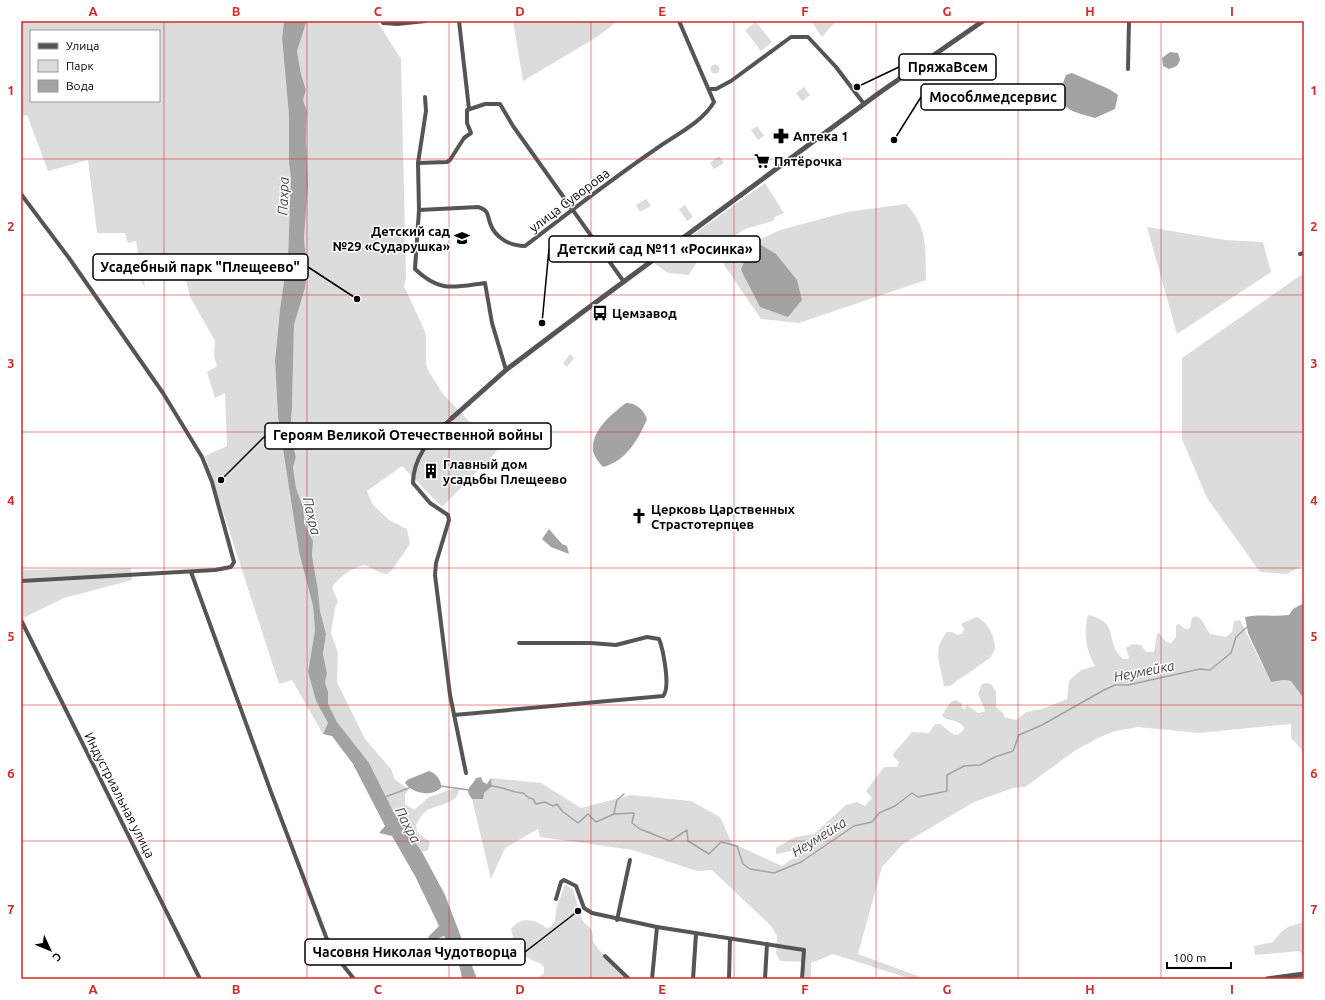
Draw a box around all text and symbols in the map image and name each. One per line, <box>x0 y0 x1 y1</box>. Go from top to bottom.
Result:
text: A <box>88 4 98 18</box>
text: B <box>232 4 241 18</box>
text: C <box>374 4 383 18</box>
text: D <box>515 4 525 18</box>
text: E <box>658 4 666 18</box>
text: F <box>801 4 809 18</box>
text: G <box>943 4 952 18</box>
text: H <box>1085 4 1095 18</box>
text: I <box>1230 4 1234 18</box>
legend <box>30 30 160 102</box>
text: Улица <box>66 39 99 52</box>
callout: ПряжаВсем <box>899 54 996 80</box>
text: Парк <box>66 59 94 72</box>
text: ПряжаВсем <box>908 59 988 75</box>
text: Вода <box>66 79 94 92</box>
text: 1 <box>7 83 15 97</box>
text: 1 <box>1310 83 1318 97</box>
callout: Мособлмедсервис <box>921 84 1065 110</box>
text: Мособлмедсервис <box>929 89 1057 105</box>
pharmacy icon: Аптека 1 <box>772 127 790 145</box>
place label: Аптека 1 <box>793 129 849 143</box>
supermarket icon: Пятёрочка <box>753 152 771 170</box>
place label: Пятёрочка <box>774 154 842 168</box>
street label: улица Суворова <box>526 165 612 235</box>
water label: Пахра <box>274 176 292 216</box>
text: 2 <box>7 219 15 233</box>
text: 2 <box>1310 219 1318 233</box>
place label: Детский сад №29 «Сударушка» <box>333 224 451 253</box>
school or university icon: Детский сад №29 «Сударушка» <box>453 229 471 247</box>
callout: Детский сад №11 «Росинка» <box>549 236 760 262</box>
text: Детский сад №11 «Росинка» <box>557 241 753 257</box>
callout: Усадебный парк "Плещеево" <box>93 254 308 280</box>
text: Усадебный парк "Плещеево" <box>100 259 300 275</box>
bus stop icon: Цемзавод <box>591 304 609 322</box>
place label: Цемзавод <box>612 306 677 320</box>
text: 3 <box>7 356 15 370</box>
text: 3 <box>1310 356 1318 370</box>
callout: Героям Великой Отечественной войны <box>265 423 551 449</box>
text: Героям Великой Отечественной войны <box>273 427 543 443</box>
place label: Главный дом усадьбы Плещеево <box>443 457 567 486</box>
building icon: Главный дом усадьбы Плещеево <box>422 462 440 480</box>
text: 4 <box>7 493 15 507</box>
text: 4 <box>1310 493 1318 507</box>
water label: Пахра <box>300 495 324 537</box>
place label: Церковь Царственных Страстотерпцев <box>651 502 795 531</box>
church icon: Церковь Царственных Страстотерпцев <box>630 507 648 525</box>
text: 5 <box>7 629 15 643</box>
text: 5 <box>1310 629 1318 643</box>
water label: Неумейка <box>1112 657 1176 685</box>
street label: Индустриальная улица <box>82 730 158 860</box>
text: 6 <box>7 766 15 780</box>
text: 6 <box>1310 766 1318 780</box>
water label: Пахра <box>392 804 424 846</box>
water label: Неумейка <box>789 814 850 860</box>
text: 7 <box>7 902 15 916</box>
text: 7 <box>1310 902 1318 916</box>
north arrow <box>30 930 70 970</box>
callout: Часовня Николая Чудотворца <box>305 939 525 965</box>
text: Часовня Николая Чудотворца <box>313 944 517 960</box>
scale bar <box>1167 944 1231 970</box>
text: С <box>50 950 64 964</box>
text: 100 m <box>1173 951 1206 964</box>
text: A <box>88 982 98 996</box>
text: B <box>232 982 241 996</box>
text: C <box>374 982 383 996</box>
text: D <box>515 982 525 996</box>
text: E <box>658 982 666 996</box>
text: F <box>801 982 809 996</box>
text: G <box>943 982 952 996</box>
text: H <box>1085 982 1095 996</box>
text: I <box>1230 982 1234 996</box>

